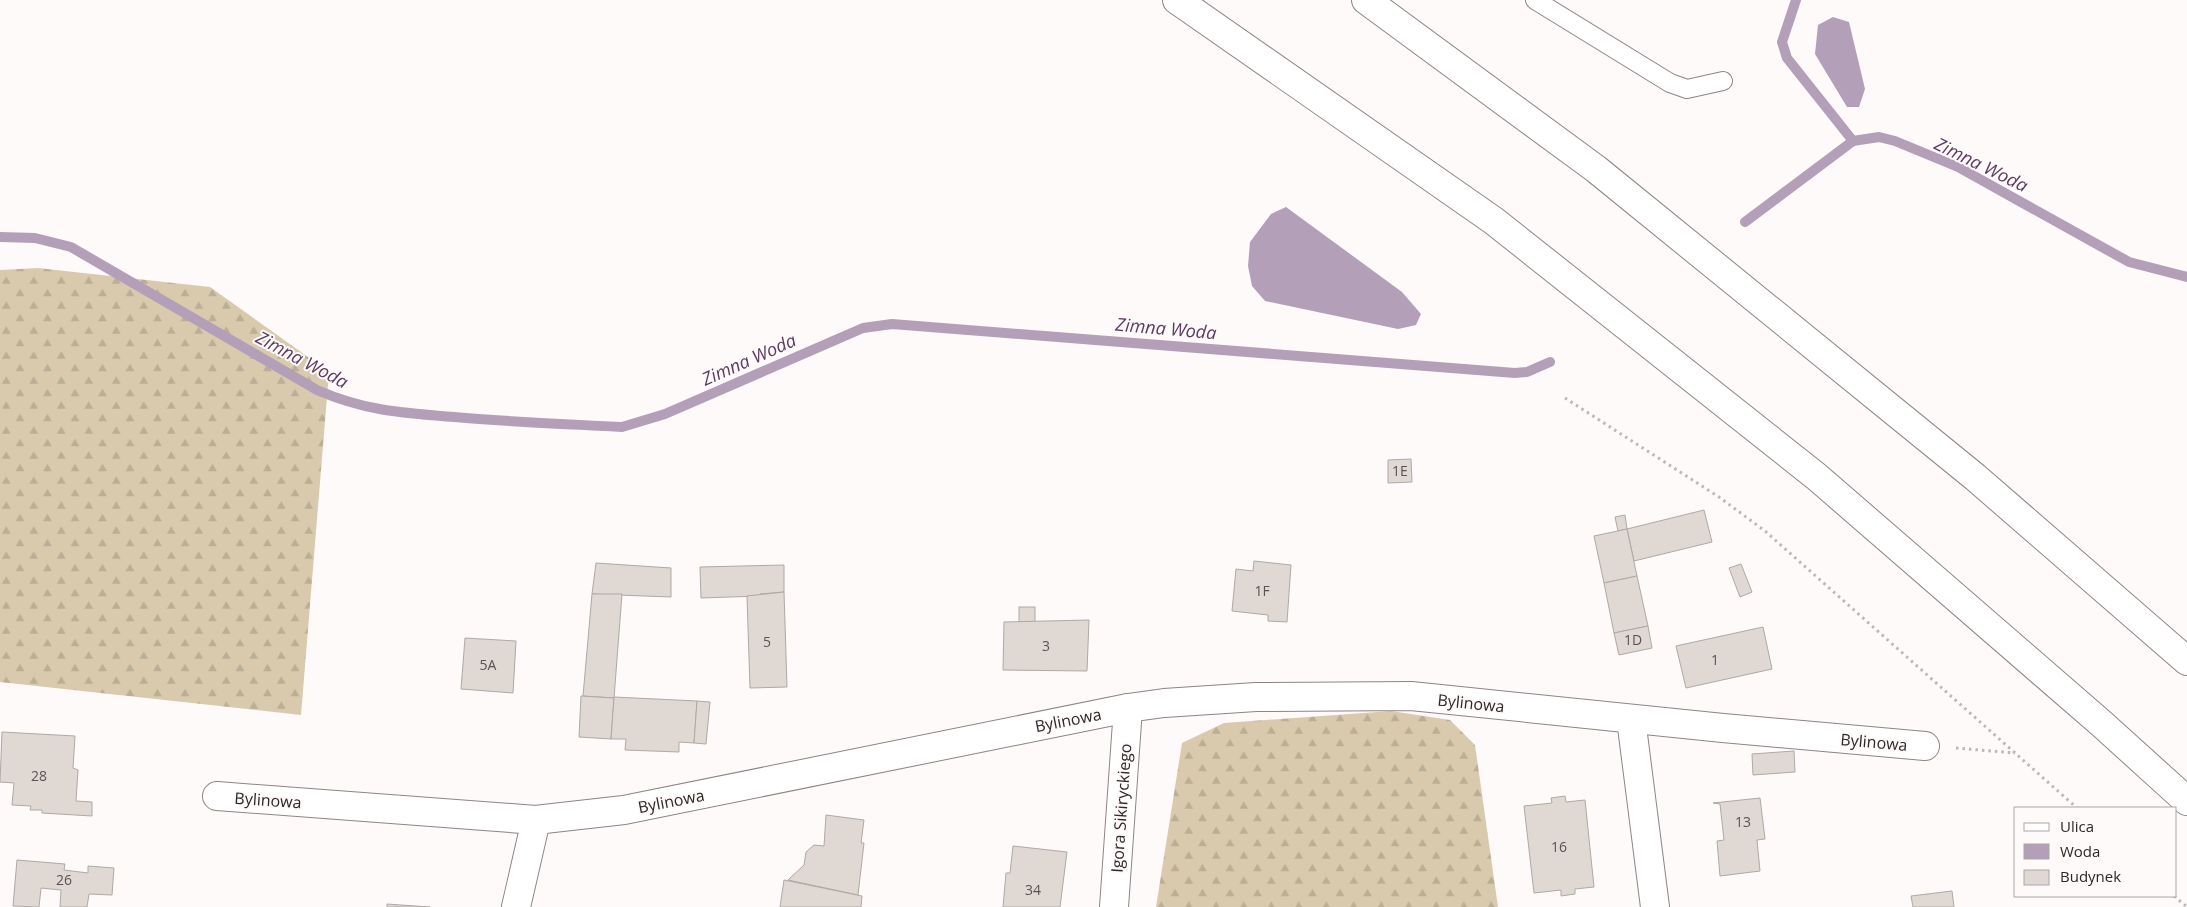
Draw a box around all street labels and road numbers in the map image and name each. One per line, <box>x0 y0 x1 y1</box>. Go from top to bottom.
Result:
street label: Bylinowa <box>1436 689 1506 717</box>
street label: Bylinowa <box>1033 703 1103 737</box>
street label: Bylinowa <box>1840 728 1908 756</box>
street label: Igora Sikiryckiego <box>1106 743 1136 873</box>
street label: Bylinowa <box>636 784 706 818</box>
street label: Bylinowa <box>234 787 302 813</box>

